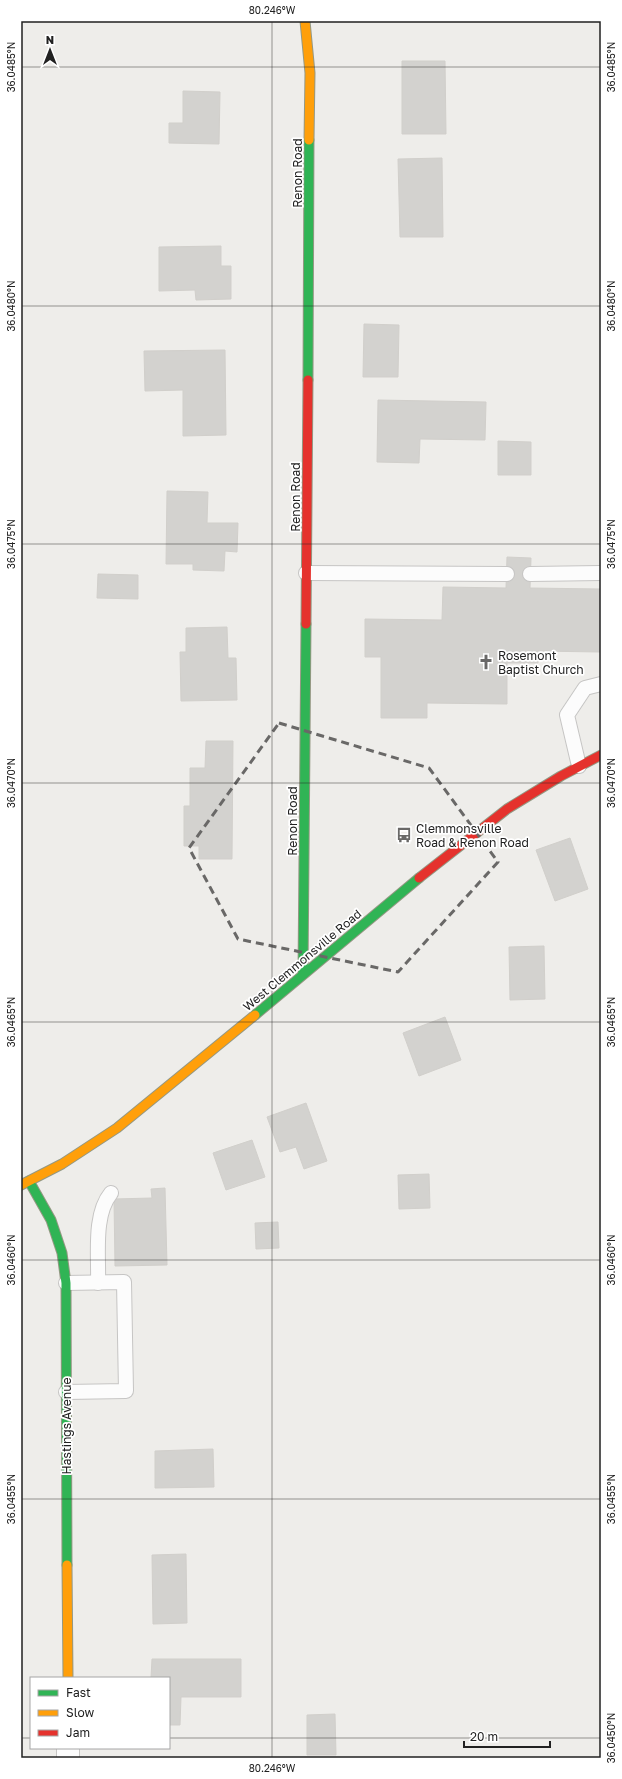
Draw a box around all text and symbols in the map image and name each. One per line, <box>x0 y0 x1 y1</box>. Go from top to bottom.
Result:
text: 80.246°W <box>249 4 296 16</box>
north arrow <box>30 30 70 70</box>
text: N <box>46 33 54 46</box>
text: 36.0485°N <box>5 42 17 92</box>
text: 36.0485°N <box>605 42 617 92</box>
street label: Renon Road <box>290 138 305 208</box>
text: 36.0480°N <box>5 281 17 332</box>
text: 36.0480°N <box>605 281 617 332</box>
street label: Renon Road <box>288 462 303 532</box>
text: 36.0475°N <box>5 519 17 569</box>
text: 36.0475°N <box>605 519 617 569</box>
place label: Rosemont Baptist Church <box>498 648 584 677</box>
church icon: Rosemont Baptist Church <box>477 653 495 671</box>
text: 36.0470°N <box>5 758 17 808</box>
text: 36.0470°N <box>605 758 617 808</box>
street label: Renon Road <box>285 786 300 856</box>
place label: Clemmonsville Road & Renon Road <box>416 821 529 850</box>
bus stop icon: Clemmonsville Road & Renon Road <box>395 826 413 844</box>
street label: West Clemmonsville Road <box>240 906 364 1014</box>
text: 36.0465°N <box>5 997 17 1047</box>
text: 36.0465°N <box>605 997 617 1047</box>
text: 36.0460°N <box>5 1235 17 1285</box>
text: 36.0460°N <box>605 1235 617 1285</box>
street label: Hastings Avenue <box>59 1378 74 1474</box>
text: 36.0455°N <box>5 1474 17 1524</box>
text: 36.0455°N <box>605 1474 617 1524</box>
legend <box>30 1677 170 1749</box>
text: Fast <box>66 1685 91 1700</box>
text: Slow <box>66 1705 94 1720</box>
text: 36.0450°N <box>605 1713 617 1763</box>
scale bar <box>464 1723 550 1749</box>
text: Jam <box>66 1725 90 1740</box>
text: 20 m <box>470 1729 498 1744</box>
text: 80.246°W <box>249 1762 296 1774</box>

